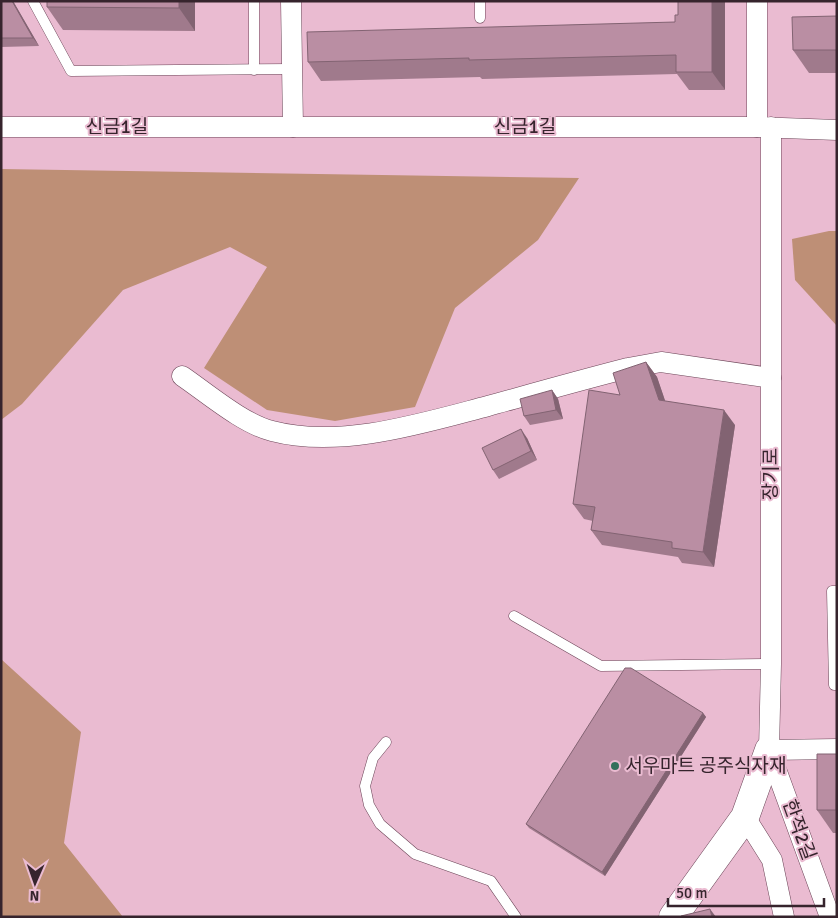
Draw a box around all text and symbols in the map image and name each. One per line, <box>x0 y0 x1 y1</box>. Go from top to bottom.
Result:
street label: 신금1길 <box>86 115 148 139</box>
street label: 신금1길 <box>494 115 556 139</box>
street label: 장기로 <box>759 448 783 500</box>
place label: 서우마트 공주식자재 <box>625 754 787 778</box>
marker: 서우마트 공주식자재 <box>609 760 621 772</box>
street label: 한적2길 <box>777 796 821 864</box>
north arrow <box>10 858 60 908</box>
scale bar <box>668 876 824 908</box>
text: 50 m <box>676 884 707 902</box>
text: N <box>29 887 40 904</box>

